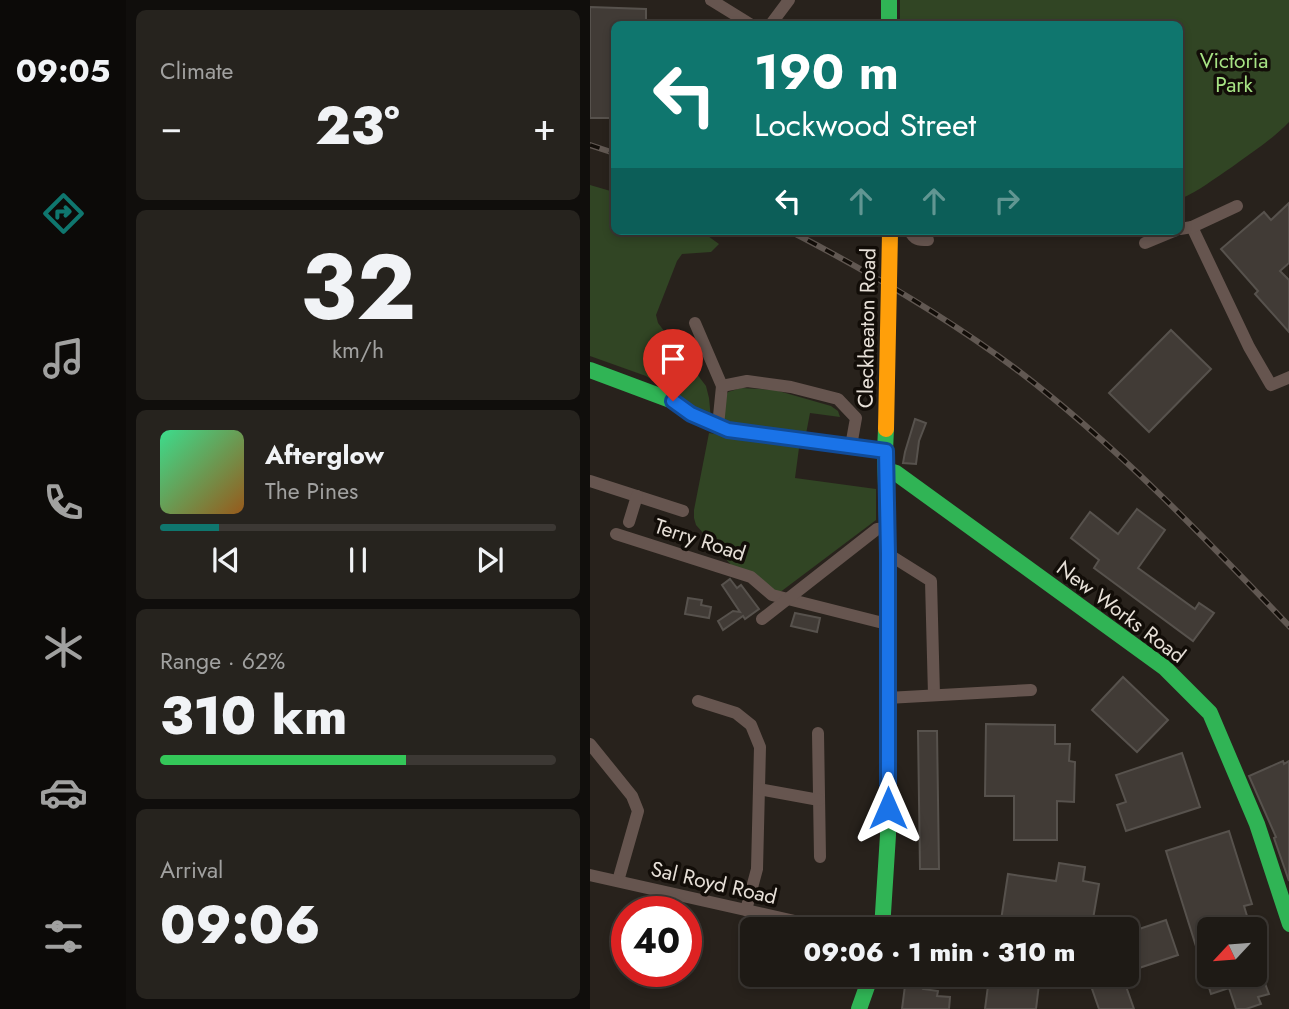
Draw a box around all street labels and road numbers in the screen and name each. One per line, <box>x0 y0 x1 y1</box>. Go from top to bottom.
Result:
street label: Cleckheaton Road <box>851 248 883 408</box>
street label: Terry Road <box>650 511 750 569</box>
street label: New Works Road <box>1050 554 1192 670</box>
street label: Sal Royd Road <box>648 854 780 912</box>

